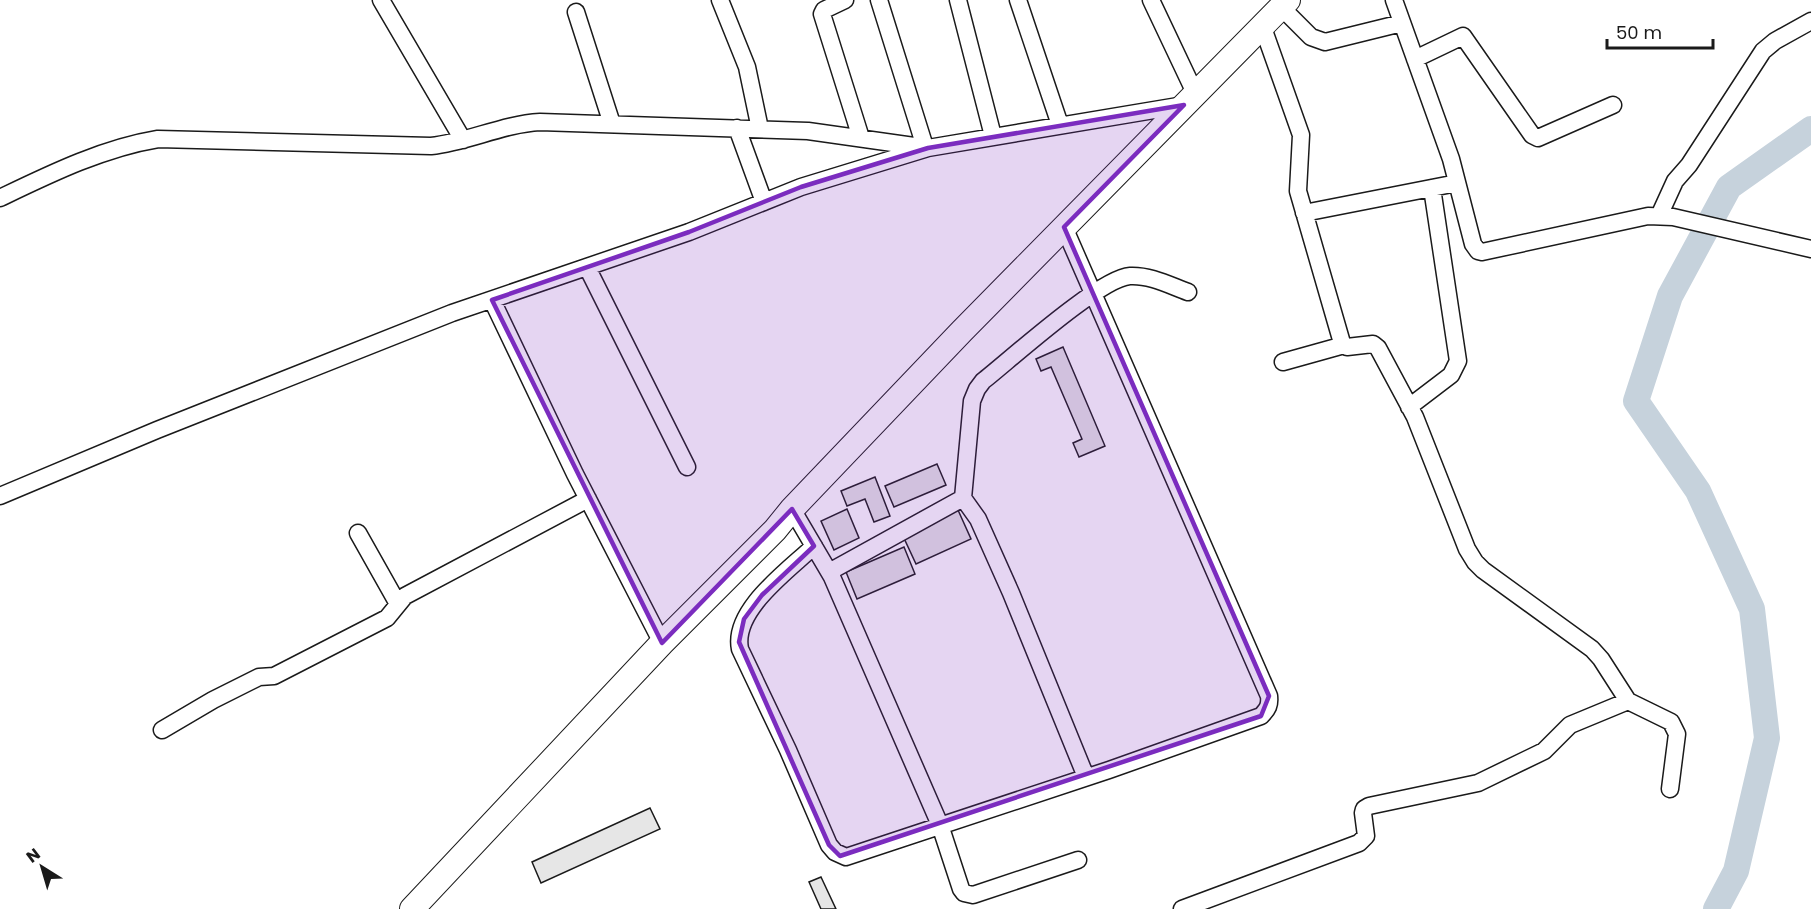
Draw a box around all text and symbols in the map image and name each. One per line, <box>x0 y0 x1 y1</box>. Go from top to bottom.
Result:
scale bar <box>1607 12 1714 50</box>
text: 50 m <box>1616 20 1662 45</box>
north arrow <box>12 837 72 897</box>
text: N <box>22 843 45 868</box>

